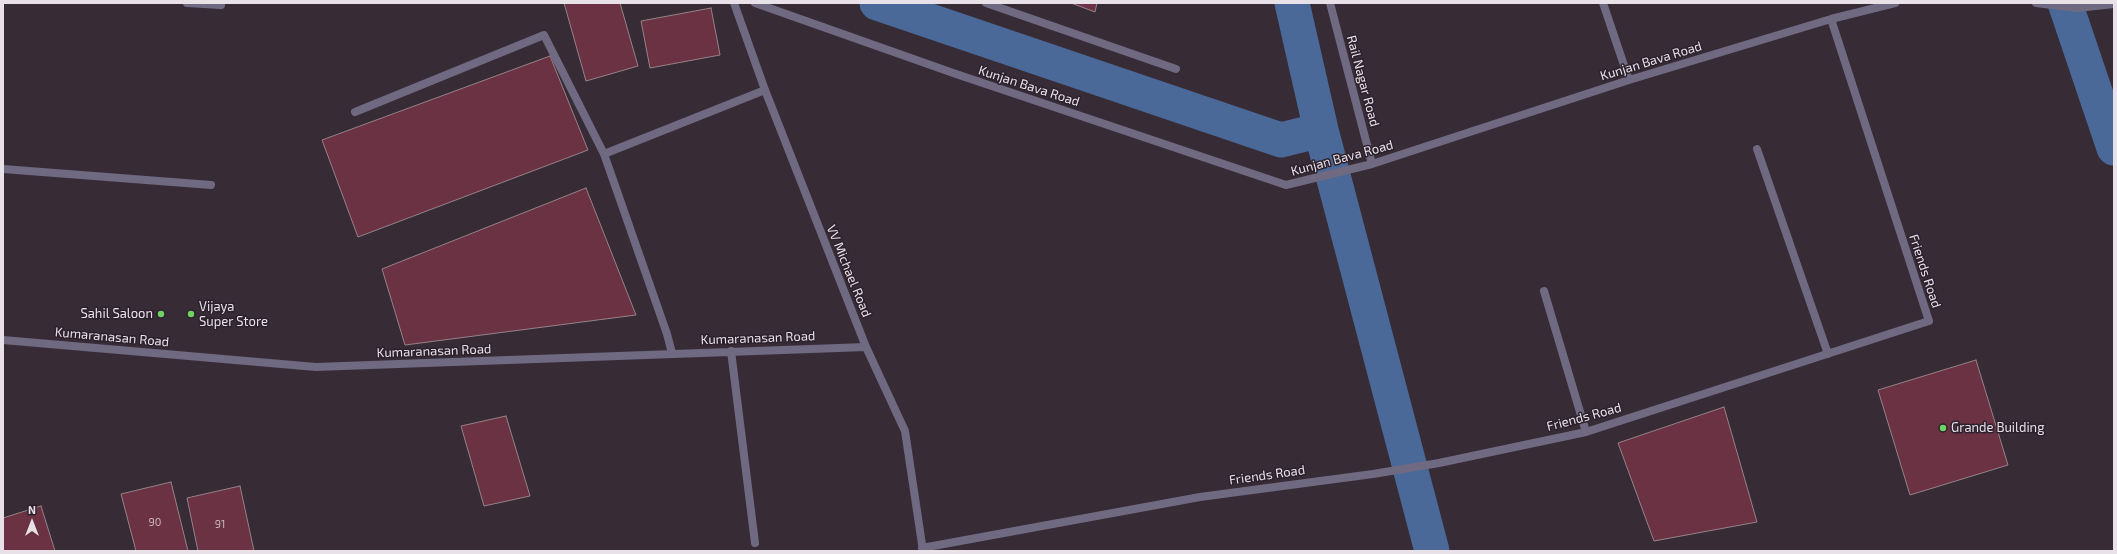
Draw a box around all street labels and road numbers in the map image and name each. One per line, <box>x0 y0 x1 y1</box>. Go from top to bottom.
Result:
street label: Rail Nagar Road <box>1343 34 1383 128</box>
street label: Kunjan Bava Road <box>1598 38 1704 84</box>
street label: Kunjan Bava Road <box>976 62 1082 110</box>
street label: Kunjan Bava Road <box>1289 137 1395 179</box>
street label: VV Michael Road <box>823 223 875 319</box>
street label: Friends Road <box>1906 232 1944 310</box>
street label: Kumaranasan Road <box>54 324 170 350</box>
street label: Kumaranasan Road <box>700 328 816 348</box>
street label: Kumaranasan Road <box>376 341 492 361</box>
street label: Friends Road <box>1545 400 1623 434</box>
street label: Friends Road <box>1228 462 1306 488</box>

